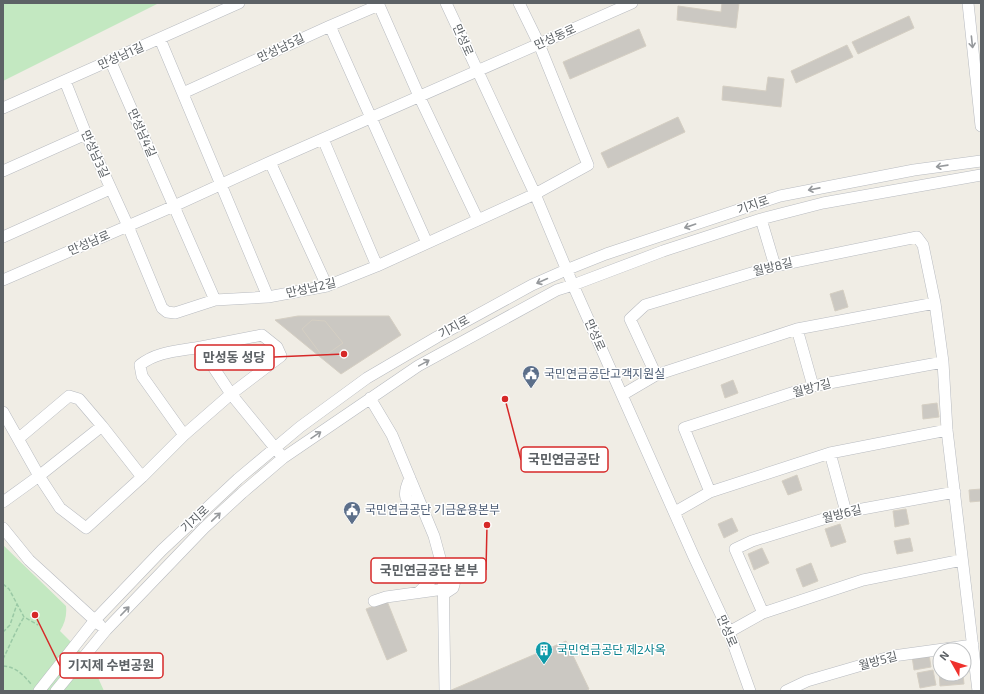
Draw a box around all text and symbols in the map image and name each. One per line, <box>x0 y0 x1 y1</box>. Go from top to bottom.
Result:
street label: 만성동로 <box>532 21 578 51</box>
street label: 만성로 <box>451 22 477 58</box>
street label: 만성남5길 <box>255 30 306 64</box>
one-way arrow <box>968 35 975 48</box>
street label: 만성남1길 <box>95 39 146 71</box>
street label: 만성남4길 <box>126 106 160 159</box>
street label: 만성남3길 <box>79 128 113 180</box>
one-way arrow <box>936 162 949 170</box>
one-way arrow <box>808 186 821 194</box>
street label: 기지로 <box>735 192 771 216</box>
one-way arrow <box>684 223 697 230</box>
street label: 만성남로 <box>66 227 112 257</box>
street label: 월방8길 <box>751 254 794 278</box>
street label: 만성남2길 <box>284 274 337 300</box>
one-way arrow <box>536 277 548 285</box>
street label: 기지로 <box>436 312 471 340</box>
street label: 만성로 <box>583 317 609 353</box>
callout: 만성동 성당 <box>195 345 274 370</box>
text: 만성동 성당 <box>203 349 265 365</box>
one-way arrow <box>418 358 430 366</box>
public building icon: 국민연금공단고객지원실 <box>521 364 541 389</box>
place label: 국민연금공단고객지원실 <box>544 366 665 380</box>
street label: 월방7길 <box>791 375 833 399</box>
one-way arrow <box>310 431 321 439</box>
callout: 국민연금공단 <box>521 447 608 472</box>
text: 국민연금공단 <box>528 451 600 467</box>
public building icon: 국민연금공단 기금운용본부 <box>342 500 362 525</box>
street label: 월방6길 <box>821 501 863 525</box>
street label: 기지로 <box>177 502 211 535</box>
place label: 국민연금공단 기금운용본부 <box>365 502 500 516</box>
one-way arrow <box>211 513 221 522</box>
callout: 국민연금공단 본부 <box>371 558 486 583</box>
text: 국민연금공단 본부 <box>380 562 478 578</box>
one-way arrow <box>120 606 130 616</box>
street label: 만성로 <box>715 613 741 649</box>
building icon: 국민연금공단 제2사옥 <box>534 640 554 665</box>
place label: 국민연금공단 제2사옥 <box>557 642 666 656</box>
north arrow <box>932 642 972 682</box>
street label: 월방5길 <box>857 648 899 672</box>
text: N <box>936 648 951 663</box>
callout: 기지제 수변공원 <box>60 653 163 678</box>
text: 기지제 수변공원 <box>68 657 154 673</box>

